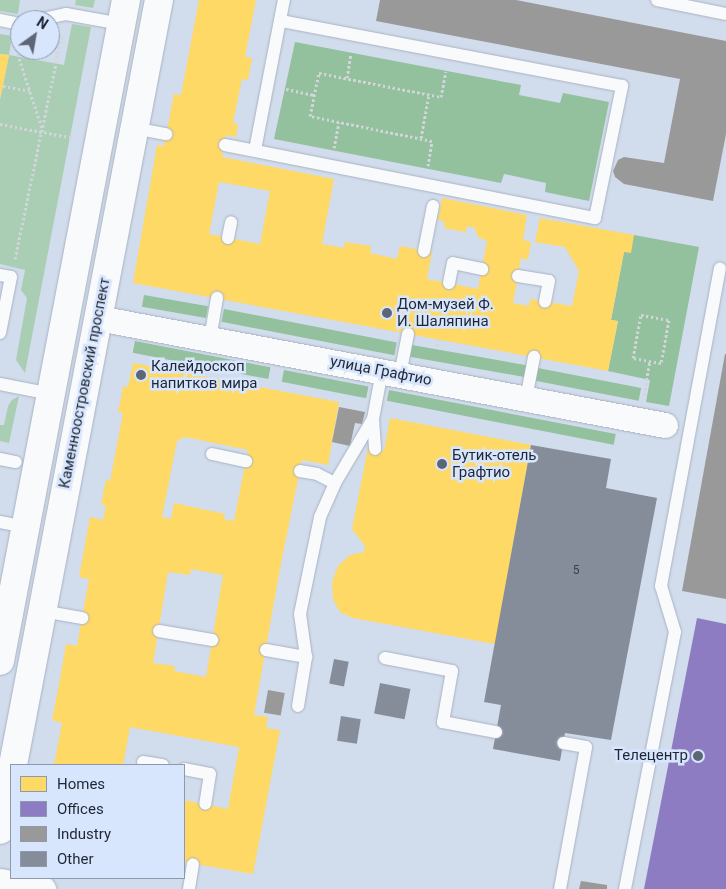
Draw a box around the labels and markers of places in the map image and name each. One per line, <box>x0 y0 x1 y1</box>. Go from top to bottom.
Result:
place label: Дом-музей Ф. И. Шаляпина <box>397 295 494 330</box>
marker: Дом-музей Ф. И. Шаляпина <box>381 307 393 319</box>
place label: Калейдоскоп напитков мира <box>151 357 258 392</box>
marker: Калейдоскоп напитков мира <box>135 369 147 381</box>
place label: Бутик-отель Графтио <box>452 446 536 481</box>
marker: Бутик-отель Графтио <box>436 458 448 470</box>
place label: Телецентр <box>614 747 688 765</box>
marker: Телецентр <box>692 750 704 762</box>

